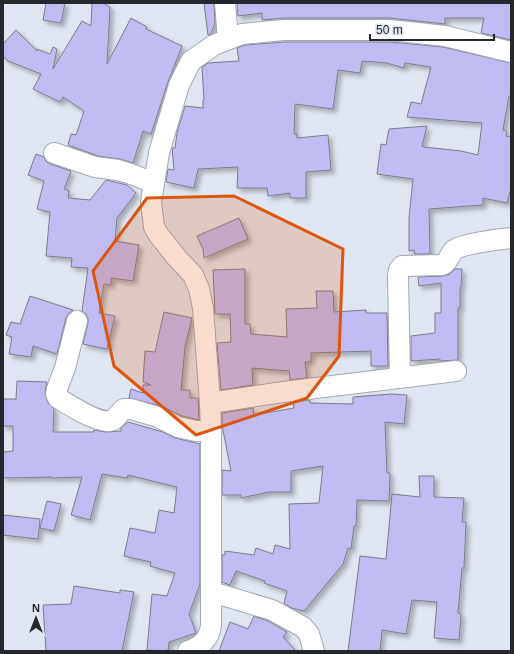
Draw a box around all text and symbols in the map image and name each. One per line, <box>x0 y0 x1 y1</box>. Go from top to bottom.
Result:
scale bar <box>370 16 494 42</box>
text: 50 m <box>376 23 403 37</box>
north arrow <box>16 598 56 638</box>
text: N <box>32 602 40 614</box>

